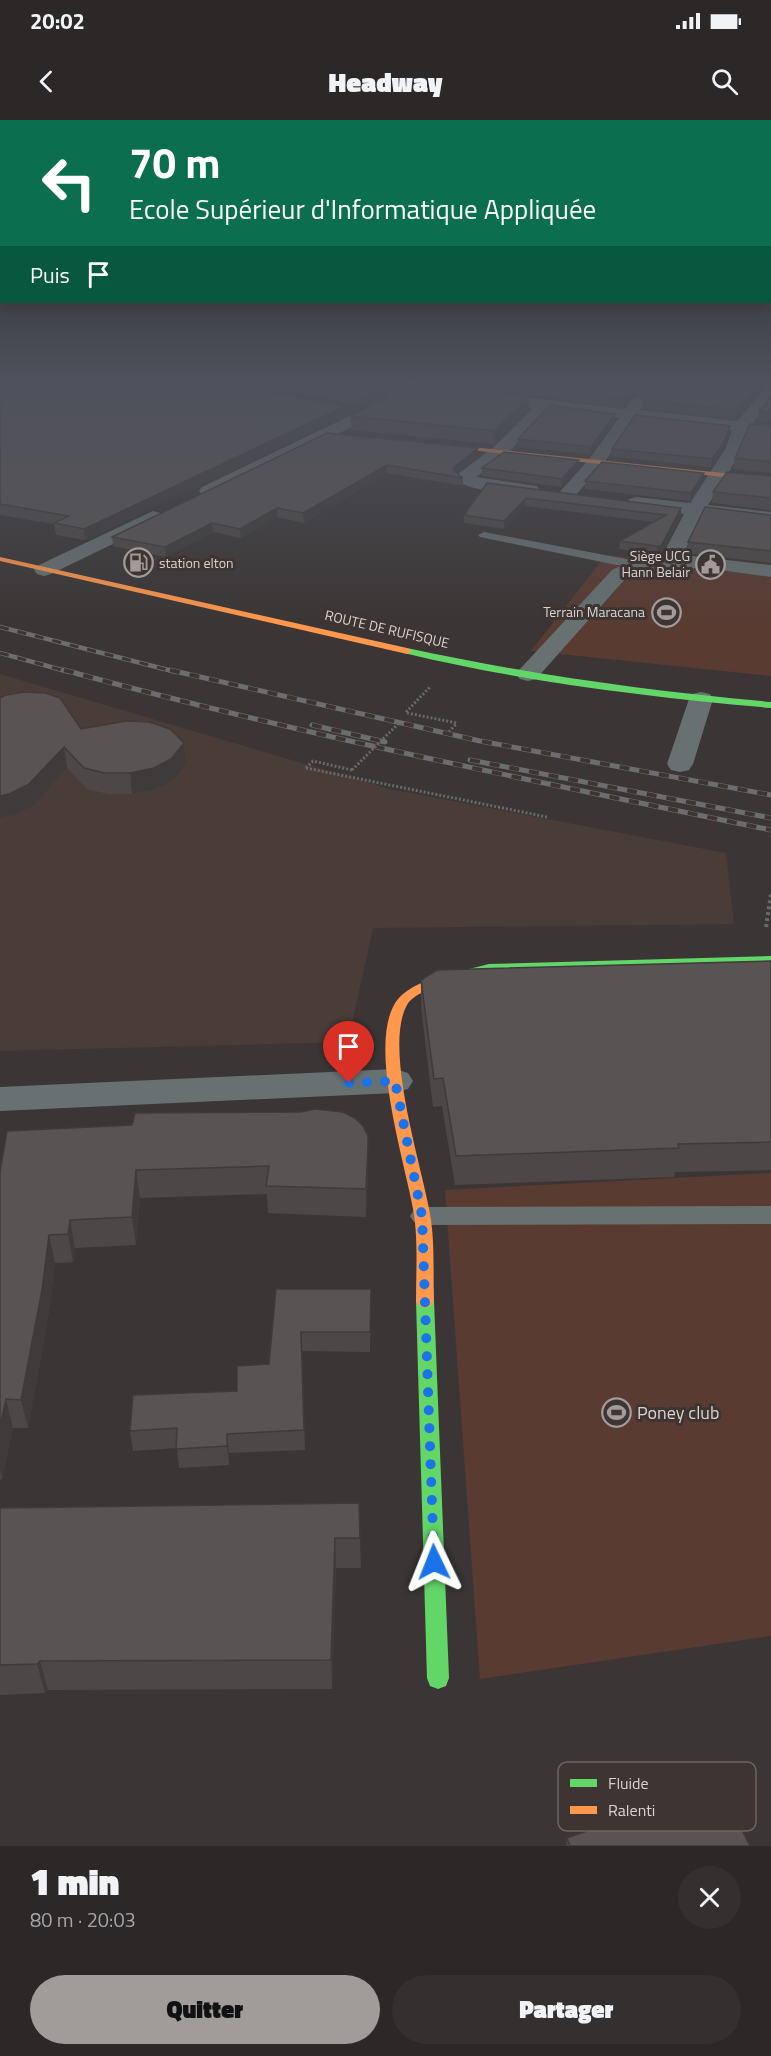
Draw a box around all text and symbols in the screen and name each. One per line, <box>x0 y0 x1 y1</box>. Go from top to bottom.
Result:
text: 20:02 <box>30 4 85 38</box>
text: Headway <box>329 61 442 102</box>
icon: back <box>30 65 63 98</box>
icon: search <box>708 65 741 98</box>
text: 70 m <box>129 130 221 194</box>
icon: left <box>30 144 108 222</box>
text: Ecole Supérieur d'Informatique Appliquée <box>129 188 596 229</box>
text: Puis <box>30 258 70 292</box>
icon: arrive <box>82 258 115 291</box>
place label: Siège UCG Hann Belair <box>622 545 690 582</box>
fuel station icon: station elton <box>122 547 154 579</box>
public building icon: Siège UCG Hann Belair <box>695 548 727 580</box>
place label: station elton <box>159 552 234 573</box>
sports icon: Terrain Maracana <box>650 596 682 628</box>
place label: Terrain Maracana <box>543 601 645 622</box>
street label: ROUTE DE RUFISQUE <box>323 604 452 653</box>
pin <box>323 1021 374 1083</box>
icon: arrive <box>332 1030 365 1063</box>
sports icon: Poney club <box>600 1397 632 1429</box>
place label: Poney club <box>637 1399 719 1426</box>
position arrow <box>402 1530 466 1594</box>
legend <box>558 1762 756 1831</box>
text: Fluide <box>608 1771 649 1795</box>
text: Ralenti <box>608 1798 655 1822</box>
text: 1 min <box>30 1854 119 1909</box>
button: close <box>678 1866 741 1929</box>
text: 80 m · 20:03 <box>30 1904 136 1935</box>
button: Quitter <box>30 1975 380 2044</box>
button: Partager <box>392 1975 741 2044</box>

